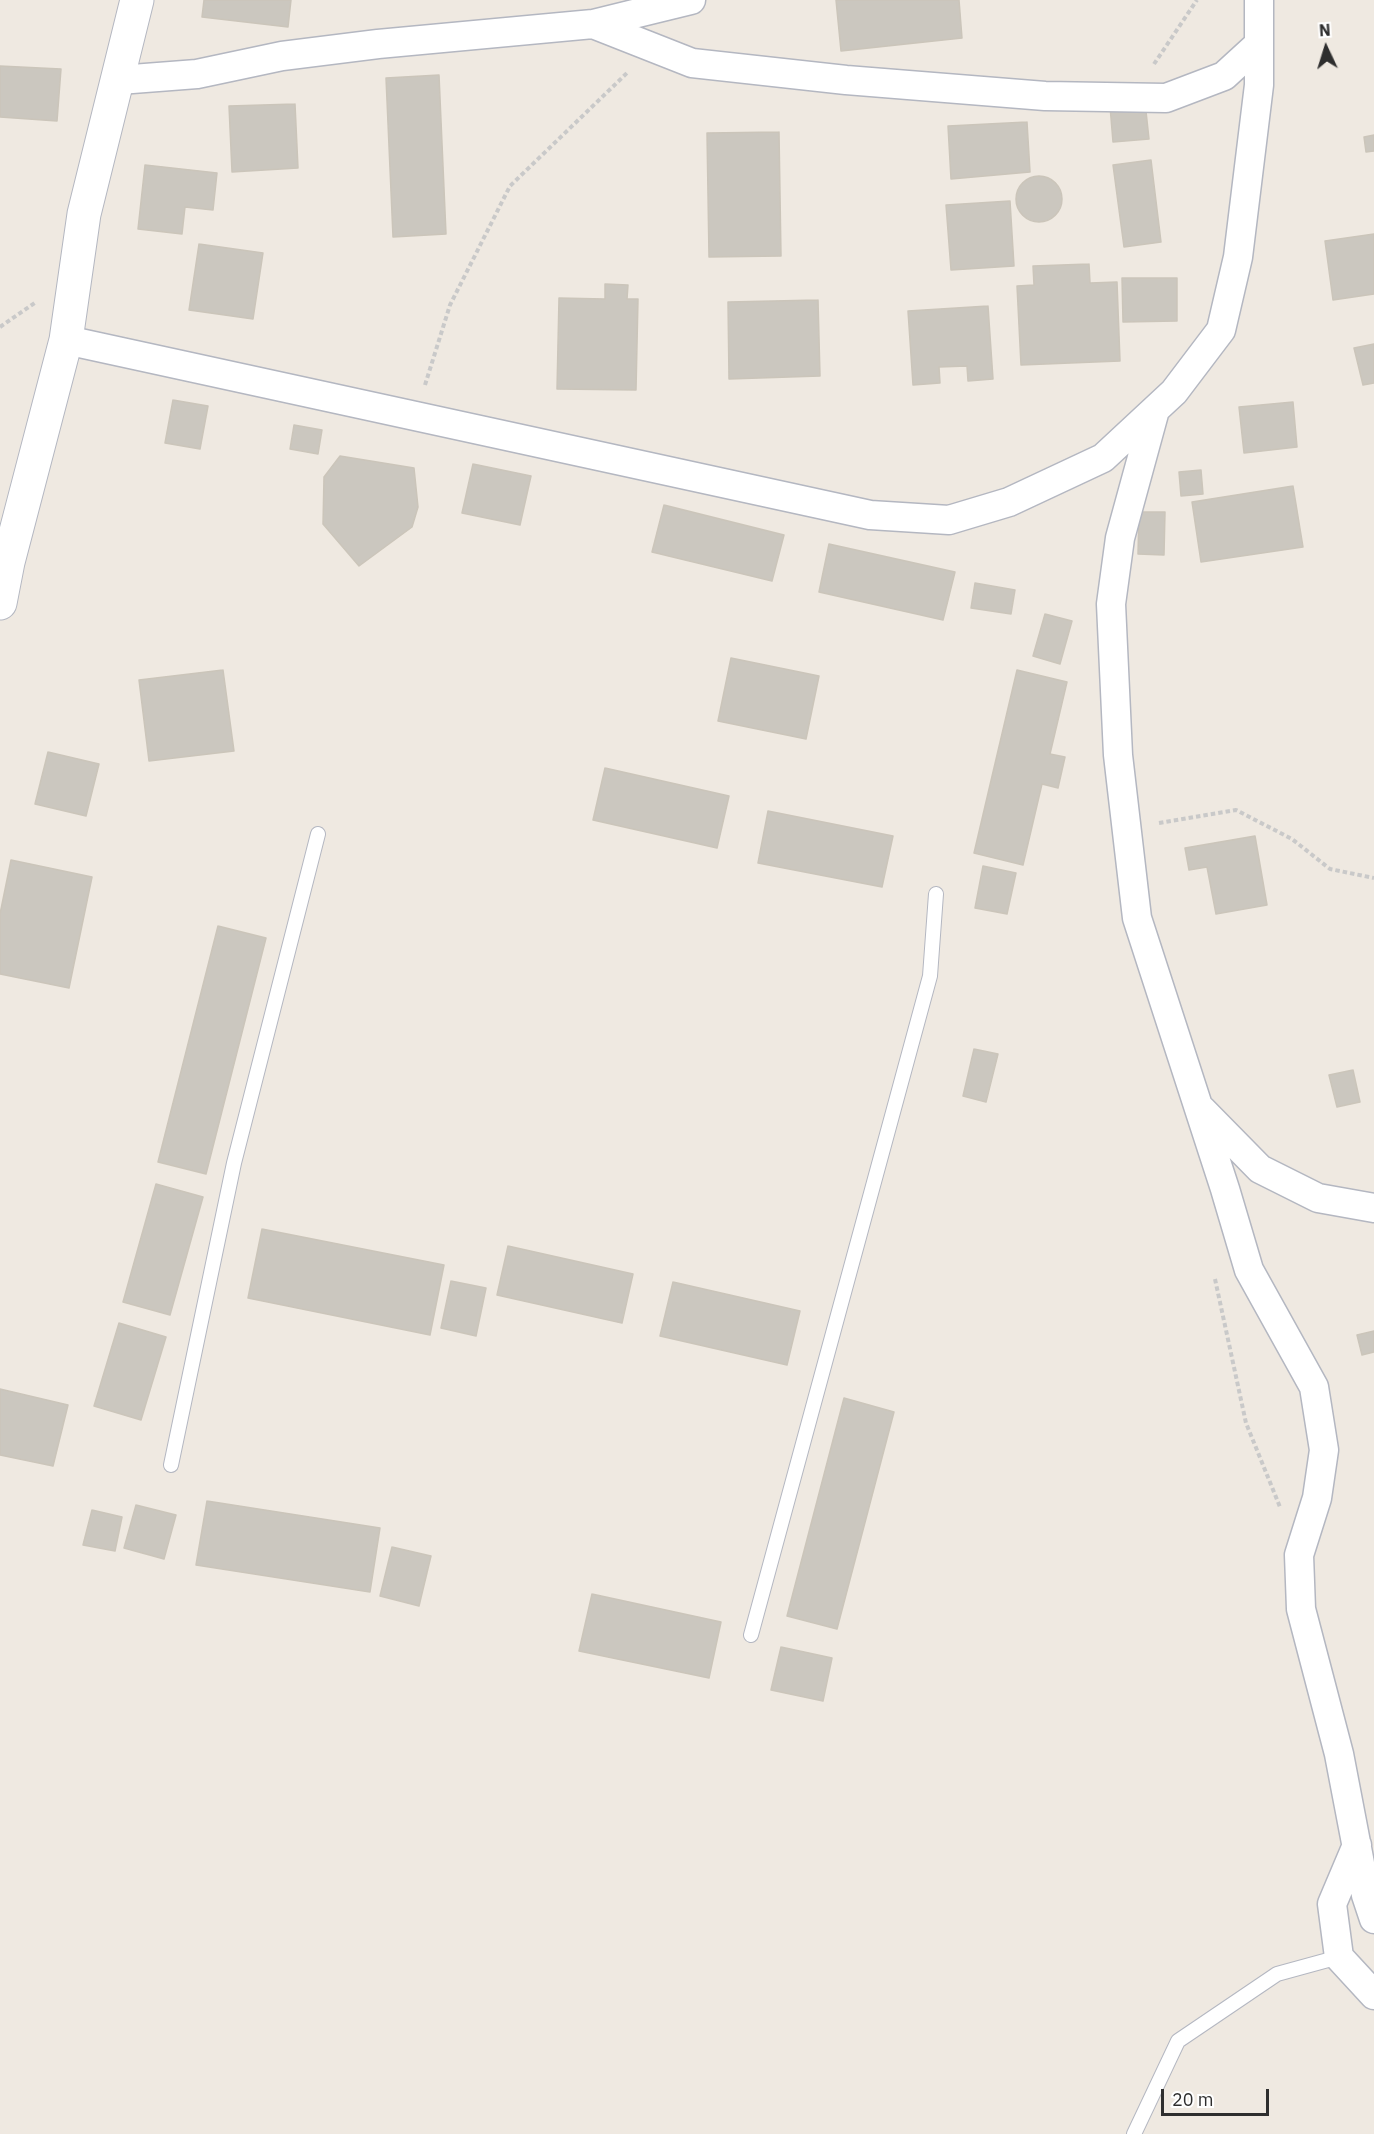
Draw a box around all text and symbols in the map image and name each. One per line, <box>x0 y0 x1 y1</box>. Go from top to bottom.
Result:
north arrow <box>1296 18 1356 78</box>
text: N <box>1318 20 1331 40</box>
scale bar <box>1164 2077 1272 2115</box>
text: 20 m <box>1172 2088 1214 2111</box>

